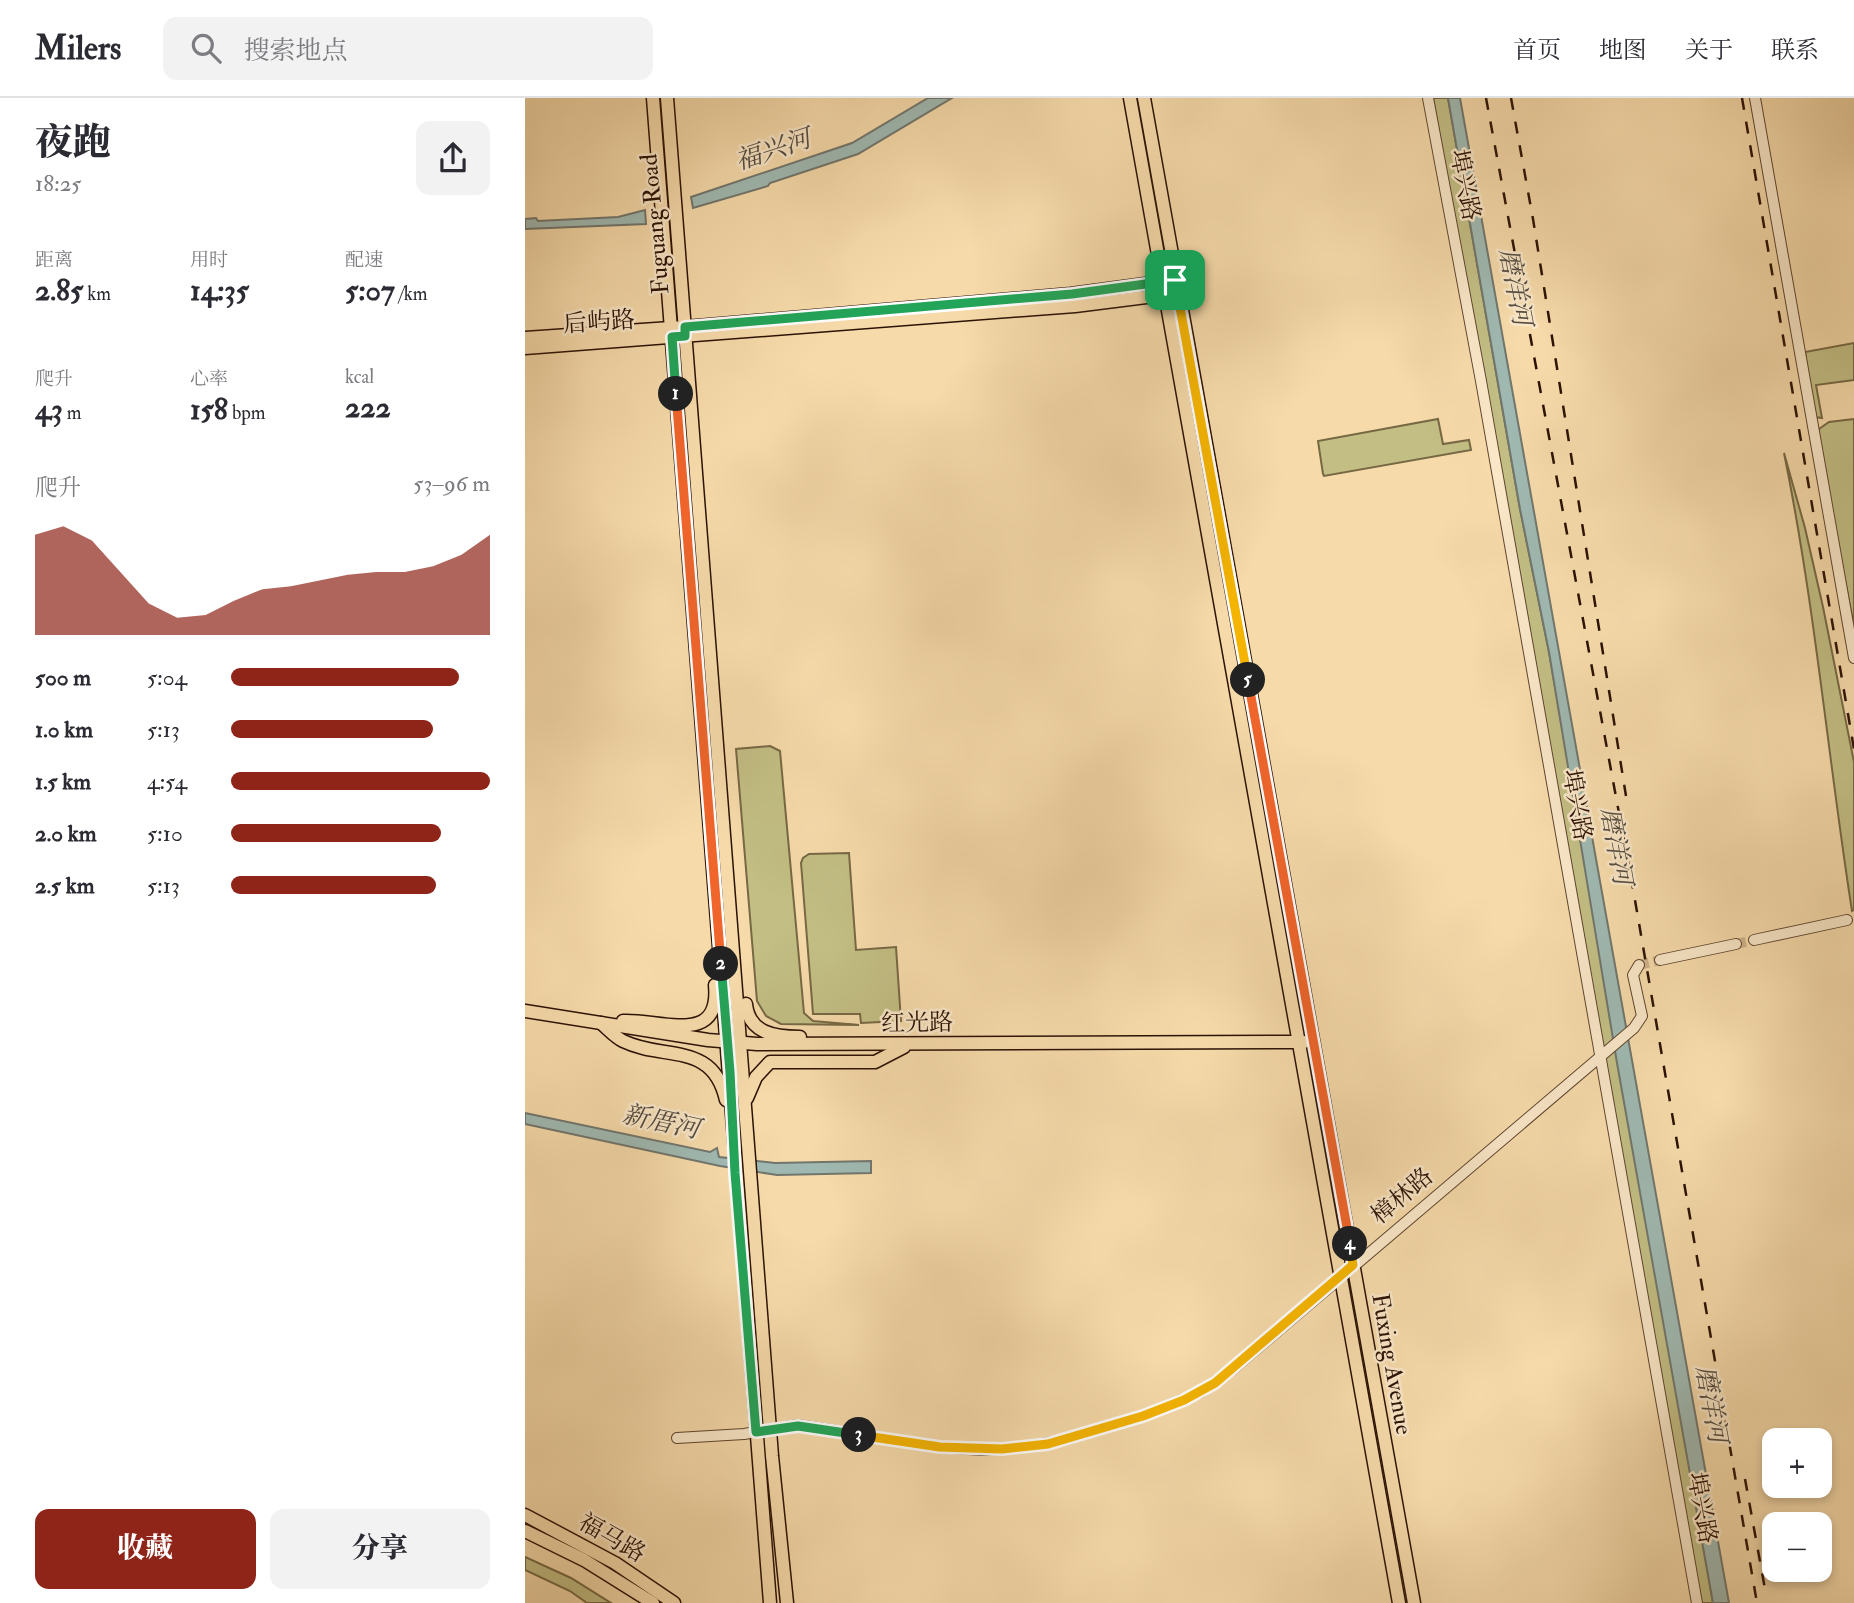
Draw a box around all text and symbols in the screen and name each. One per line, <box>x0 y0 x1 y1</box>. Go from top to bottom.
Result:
search box <box>163 17 653 80</box>
text: Milers <box>35 28 121 69</box>
icon: search <box>187 29 225 67</box>
text: 搜索地点 <box>243 35 347 67</box>
text: 首页 <box>1513 35 1561 66</box>
text: 地图 <box>1599 35 1647 66</box>
text: 关于 <box>1685 35 1733 66</box>
text: 联系 <box>1771 35 1819 66</box>
text: 夜跑 <box>35 119 111 167</box>
button: share <box>416 121 490 195</box>
water label: 福兴河 <box>731 121 819 177</box>
street label: 埠兴路 <box>1443 147 1487 223</box>
street label: Fuguang Road <box>633 152 677 295</box>
text: 18:25 <box>35 169 81 198</box>
water label: 磨洋河 <box>1492 246 1539 332</box>
text: 距离 <box>35 248 73 272</box>
text: 用时 <box>190 248 228 272</box>
text: 配速 <box>345 248 383 272</box>
pin <box>1145 250 1205 310</box>
icon: arrive <box>1156 261 1194 299</box>
text: 2.85 <box>35 272 83 309</box>
text: 14:35 <box>190 272 249 309</box>
text: 5:07 <box>345 272 395 309</box>
text: km <box>83 282 111 306</box>
text: /km <box>395 282 427 306</box>
street label: 后屿路 <box>562 304 636 340</box>
text: kcal <box>345 365 374 389</box>
text: 爬升 <box>35 367 73 391</box>
text: 心率 <box>190 367 228 391</box>
pin: 1 <box>659 376 693 412</box>
text: 1 <box>672 381 679 405</box>
text: 222 <box>345 389 391 426</box>
text: 43 <box>35 391 63 428</box>
text: 158 <box>190 391 228 428</box>
text: m <box>63 401 81 425</box>
text: bpm <box>228 401 266 425</box>
text: 53–96 m <box>413 469 490 498</box>
text: 爬升 <box>35 473 81 502</box>
pin: 5 <box>1231 662 1265 698</box>
text: 500 m <box>35 663 91 692</box>
text: 5:04 <box>147 663 187 692</box>
text: 5 <box>1243 667 1252 691</box>
text: 1.0 km <box>35 715 93 744</box>
text: 5:13 <box>147 715 180 744</box>
text: 1.5 km <box>35 767 91 796</box>
text: 4:54 <box>147 767 187 796</box>
street label: 埠兴路 <box>1555 767 1599 843</box>
water label: 磨洋河 <box>1593 805 1639 891</box>
text: 2.0 km <box>35 819 97 848</box>
text: 5:10 <box>147 819 183 848</box>
text: 2.5 km <box>35 871 95 900</box>
text: 5:13 <box>147 871 180 900</box>
pin: 2 <box>703 946 739 982</box>
text: 2 <box>716 951 725 975</box>
street label: 红光路 <box>881 1007 953 1039</box>
water label: 新厝河 <box>620 1098 706 1147</box>
street label: 樟林路 <box>1364 1161 1440 1231</box>
pin: 4 <box>1333 1226 1367 1262</box>
text: 4 <box>1344 1231 1355 1255</box>
street label: Fuxing Avenue <box>1364 1291 1420 1437</box>
water label: 磨洋河 <box>1688 1363 1734 1449</box>
pin: 3 <box>841 1418 877 1452</box>
text: 3 <box>855 1422 862 1446</box>
map controls <box>1762 1428 1832 1582</box>
button: + <box>1762 1428 1832 1498</box>
street label: 埠兴路 <box>1680 1470 1724 1546</box>
street label: 福马路 <box>573 1507 651 1569</box>
button: 收藏 <box>35 1509 256 1589</box>
button: 分享 <box>270 1509 490 1589</box>
button: − <box>1762 1512 1832 1582</box>

